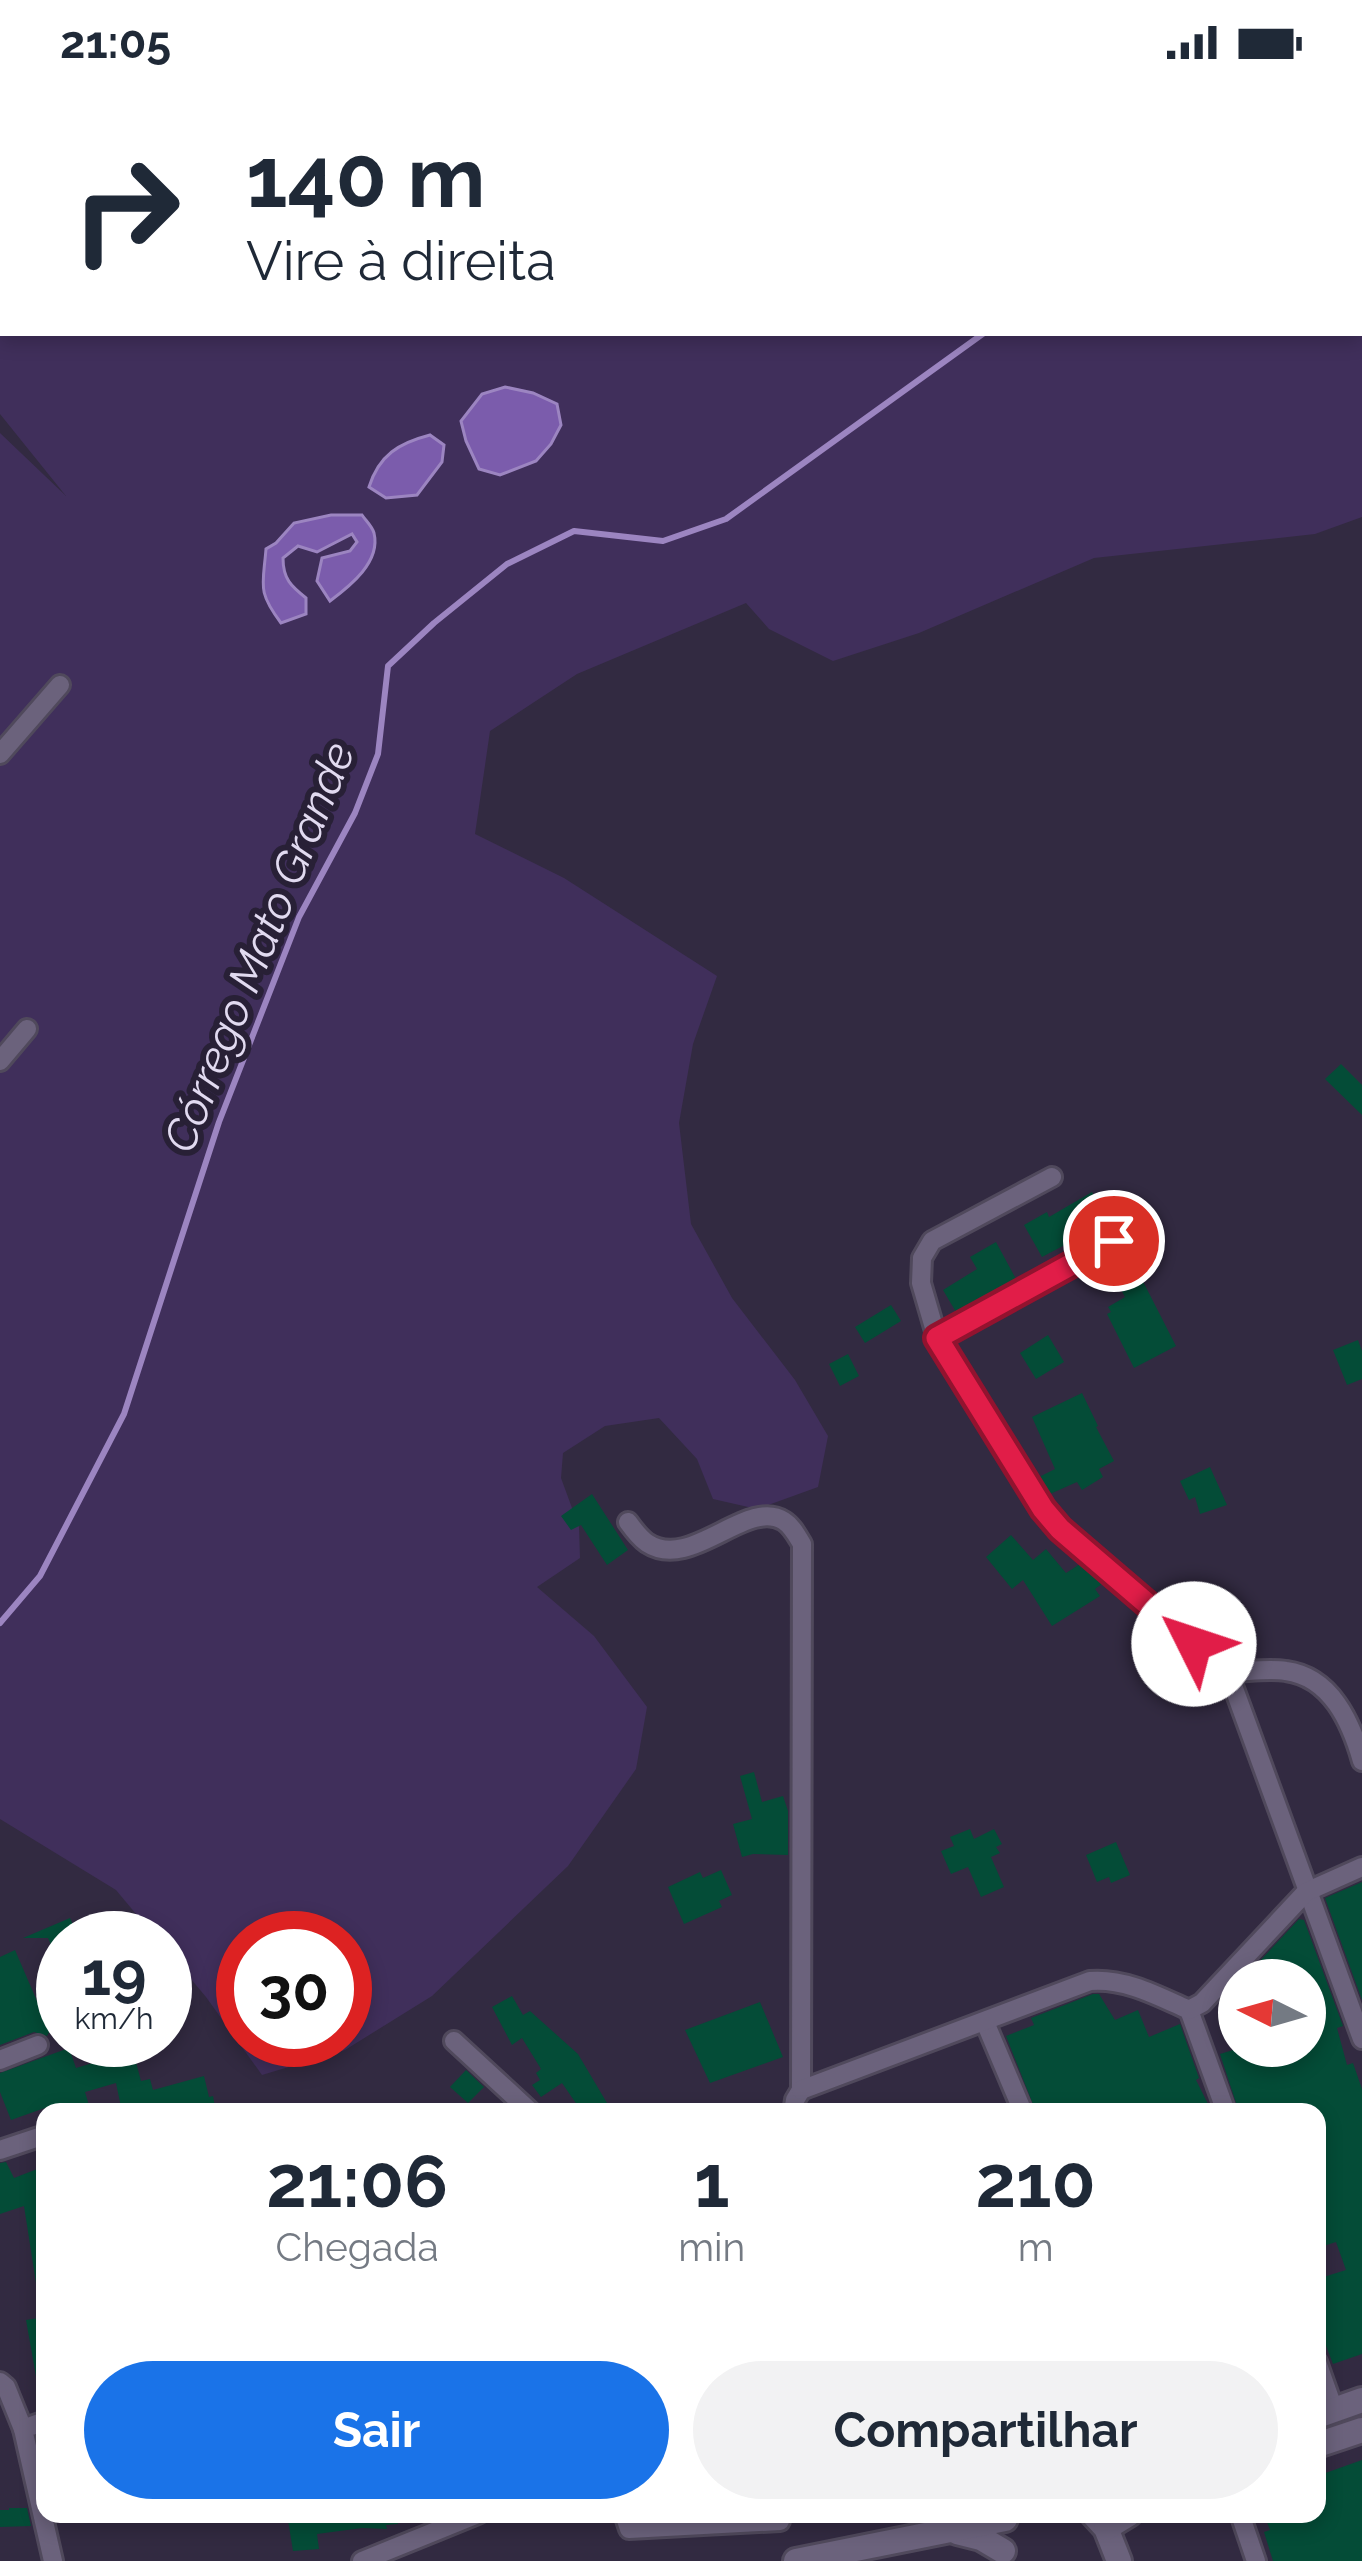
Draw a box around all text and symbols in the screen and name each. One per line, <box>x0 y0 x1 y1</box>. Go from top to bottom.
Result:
text: 21:05 <box>60 16 171 69</box>
text: 140 m <box>246 128 485 227</box>
icon: right <box>48 132 204 288</box>
text: Vire à direita <box>246 229 556 293</box>
water label: Córrego Mato Grande <box>153 734 365 1160</box>
pin <box>1063 1190 1165 1292</box>
icon: arrive <box>1081 1208 1147 1274</box>
position arrow <box>1131 1581 1257 1707</box>
speed limit sign: 30 <box>216 1911 372 2067</box>
text: 19 <box>82 1939 146 2009</box>
north arrow <box>1218 1959 1326 2067</box>
map controls <box>1218 1959 1326 2067</box>
text: km/h <box>74 2001 154 2036</box>
text: 21:06 <box>266 2139 448 2224</box>
text: 1 <box>694 2139 730 2224</box>
text: 210 <box>975 2139 1096 2224</box>
text: Chegada <box>275 2224 439 2270</box>
text: min <box>678 2224 745 2270</box>
text: m <box>1018 2224 1054 2270</box>
button: Sair <box>84 2361 669 2499</box>
button: Compartilhar <box>693 2361 1278 2499</box>

